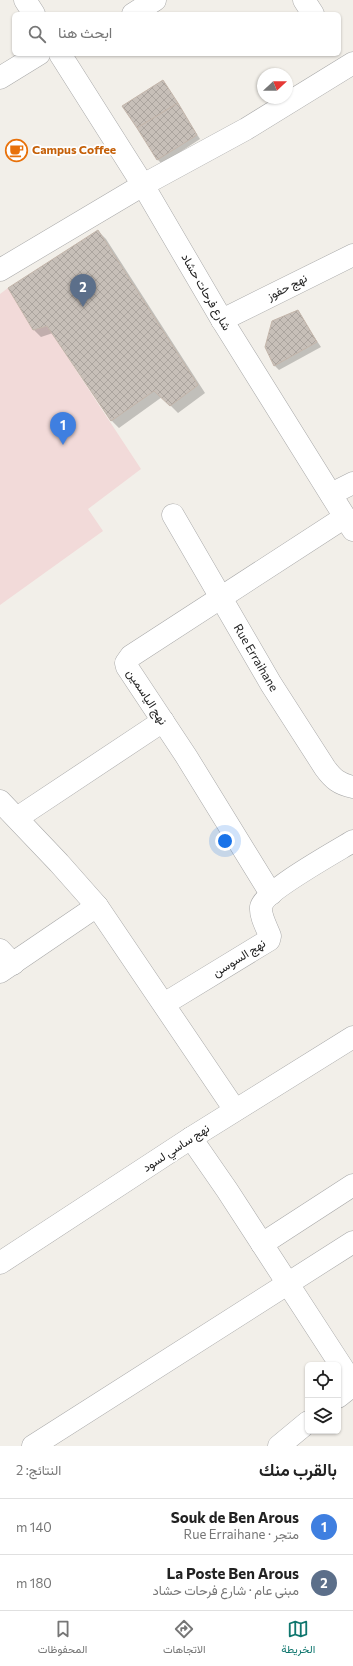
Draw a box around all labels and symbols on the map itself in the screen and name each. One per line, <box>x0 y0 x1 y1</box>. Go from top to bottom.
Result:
north arrow <box>257 68 293 104</box>
cafe icon: Campus Coffee <box>3 137 29 163</box>
place label: Campus Coffee <box>32 142 116 156</box>
street label: شارع فرحات حشاد <box>177 250 235 334</box>
street label: نهج حفوز <box>263 270 310 305</box>
pin: 2 <box>70 274 96 307</box>
pin: 1 <box>50 412 76 445</box>
street label: Rue Erraihane <box>232 621 282 694</box>
street label: نهج الياسمين <box>122 666 171 729</box>
your location <box>215 831 235 851</box>
street label: نهج السوسن <box>209 935 269 981</box>
street label: نهج ساسي لسود <box>139 1120 214 1177</box>

